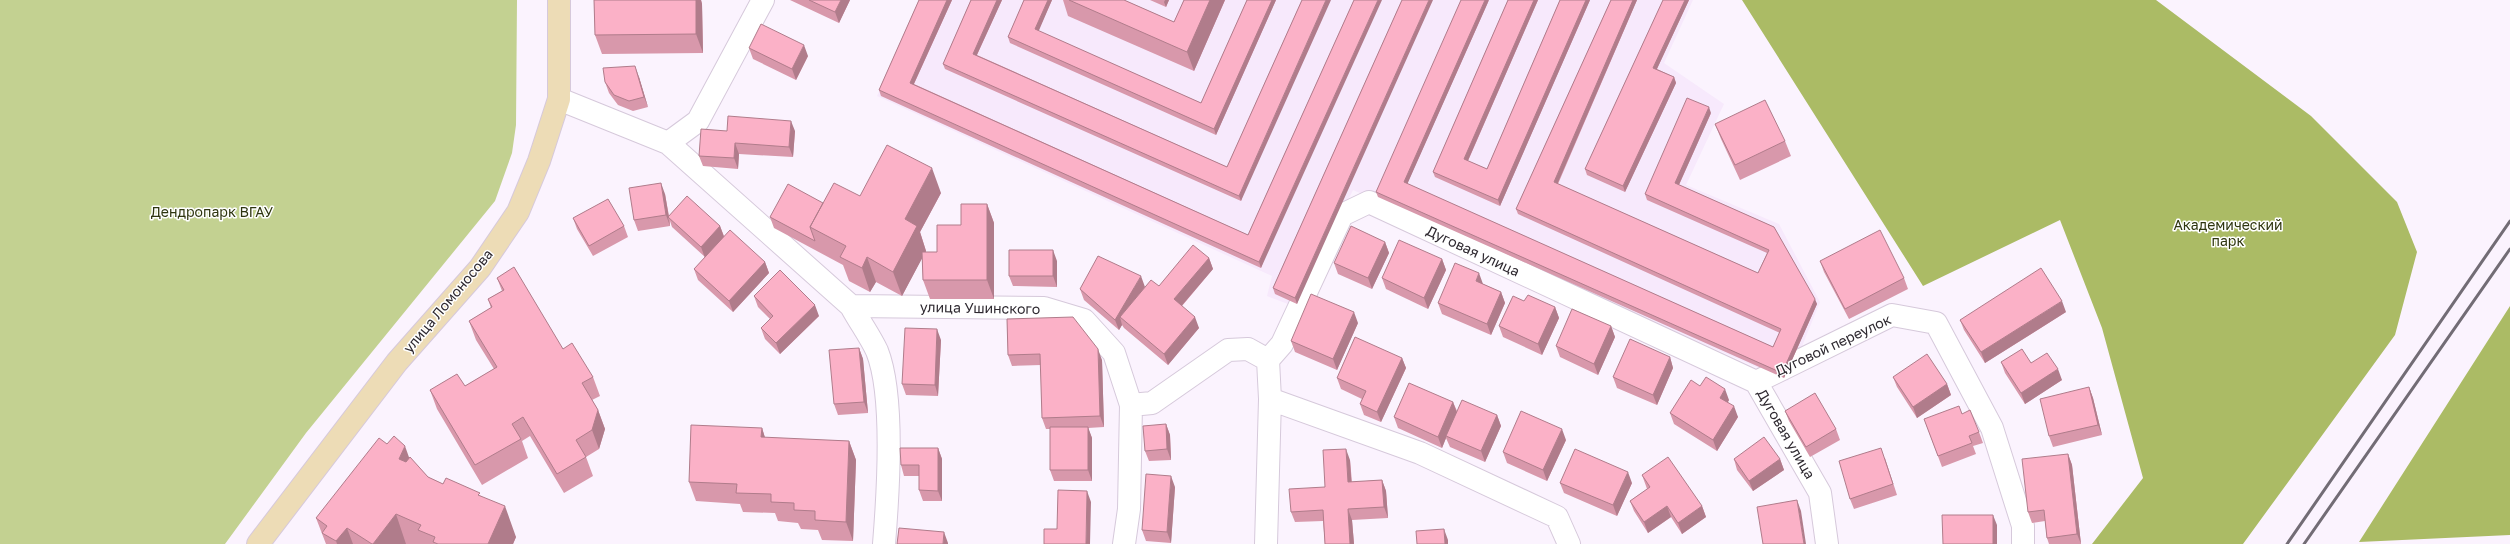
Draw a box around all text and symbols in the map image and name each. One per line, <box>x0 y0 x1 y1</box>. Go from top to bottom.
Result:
park label: Дендропарк ВГАУ <box>151 203 274 220</box>
park label: Академический парк <box>2173 216 2283 249</box>
street label: Дуговая улица <box>1424 222 1522 280</box>
street label: улица Ломоносова <box>399 245 496 356</box>
street label: улица Ушинского <box>920 298 1040 317</box>
street label: Дуговой переулок <box>1772 310 1893 379</box>
street label: Дуговая улица <box>1754 386 1819 482</box>

